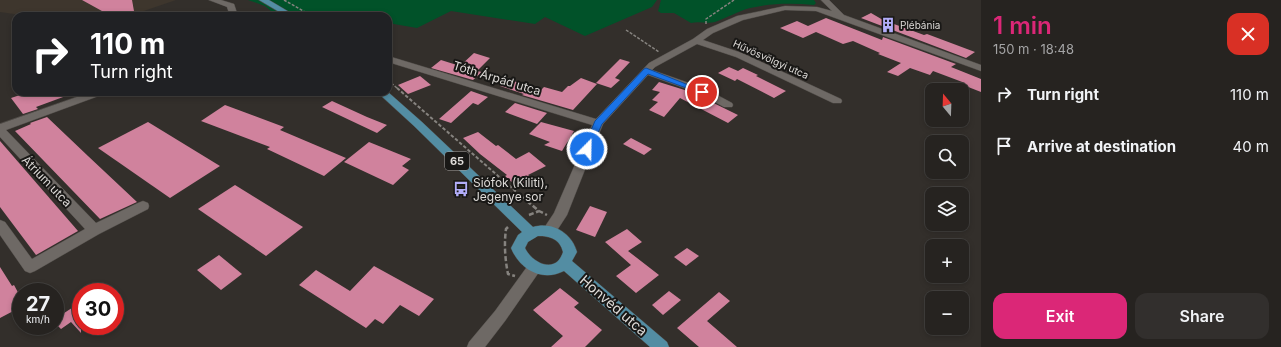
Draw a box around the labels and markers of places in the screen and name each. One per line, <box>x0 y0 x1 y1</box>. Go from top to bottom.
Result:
building icon: Plébánia <box>879 16 897 34</box>
place label: Plébánia <box>900 19 940 31</box>
pin <box>685 75 719 109</box>
place label: Siófok (Kiliti), Jegenye sor <box>473 175 548 204</box>
bus stop icon: Siófok (Kiliti), Jegenye sor <box>452 180 470 198</box>

